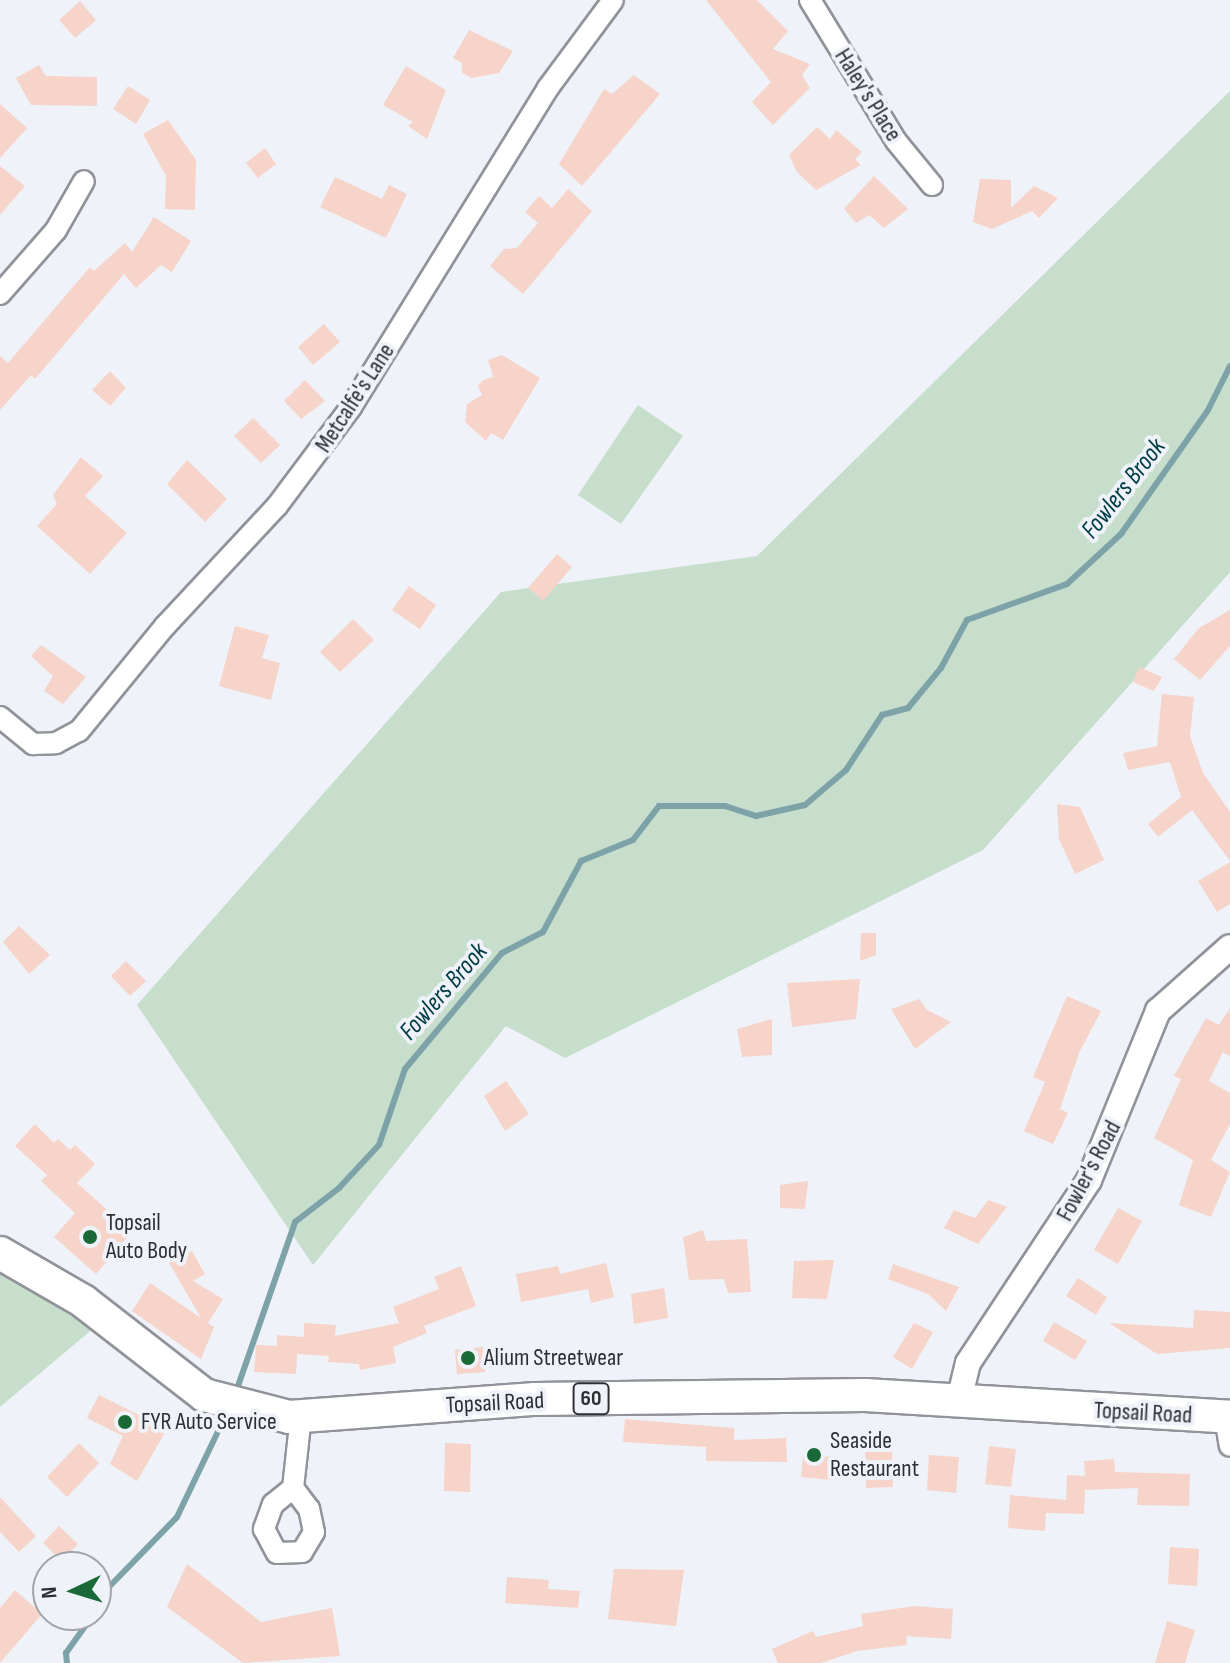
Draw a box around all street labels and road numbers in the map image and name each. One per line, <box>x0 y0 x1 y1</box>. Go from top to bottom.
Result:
street label: Haley's Place <box>828 43 908 147</box>
street label: Metcalfe's Lane <box>309 338 401 458</box>
street label: Fowler's Road <box>1051 1116 1127 1226</box>
road number: 60 <box>571 1381 611 1417</box>
street label: Topsail Road <box>445 1386 545 1420</box>
street label: Topsail Road <box>1093 1396 1193 1430</box>

